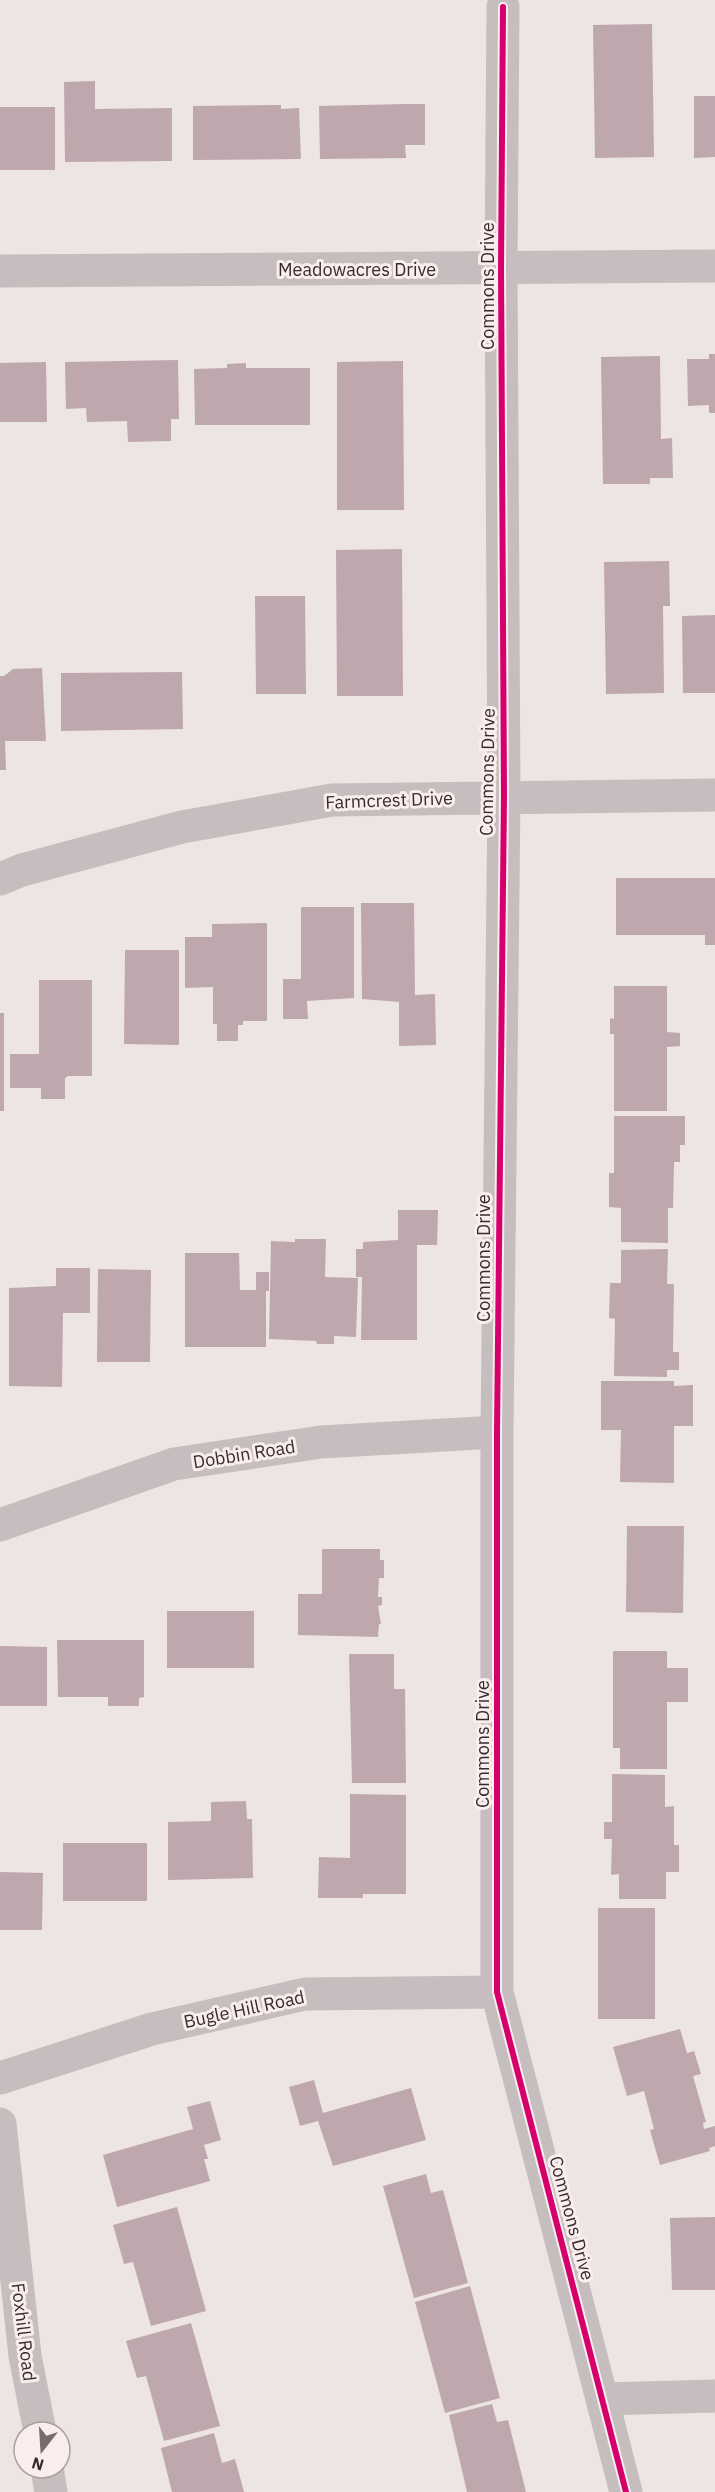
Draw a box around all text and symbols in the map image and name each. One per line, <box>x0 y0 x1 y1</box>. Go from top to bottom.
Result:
street label: Commons Drive <box>476 222 499 350</box>
street label: Meadowacres Drive <box>278 258 436 281</box>
street label: Commons Drive <box>474 708 500 836</box>
street label: Farmcrest Drive <box>325 786 453 814</box>
street label: Commons Drive <box>472 1194 495 1322</box>
street label: Dobbin Road <box>191 1435 297 1473</box>
street label: Commons Drive <box>471 1680 494 1808</box>
street label: Bugle Hill Road <box>181 1985 307 2033</box>
street label: Commons Drive <box>544 2153 600 2283</box>
street label: Foxhill Road <box>7 2282 41 2382</box>
north arrow <box>12 2420 72 2480</box>
text: N <box>29 2453 46 2476</box>

